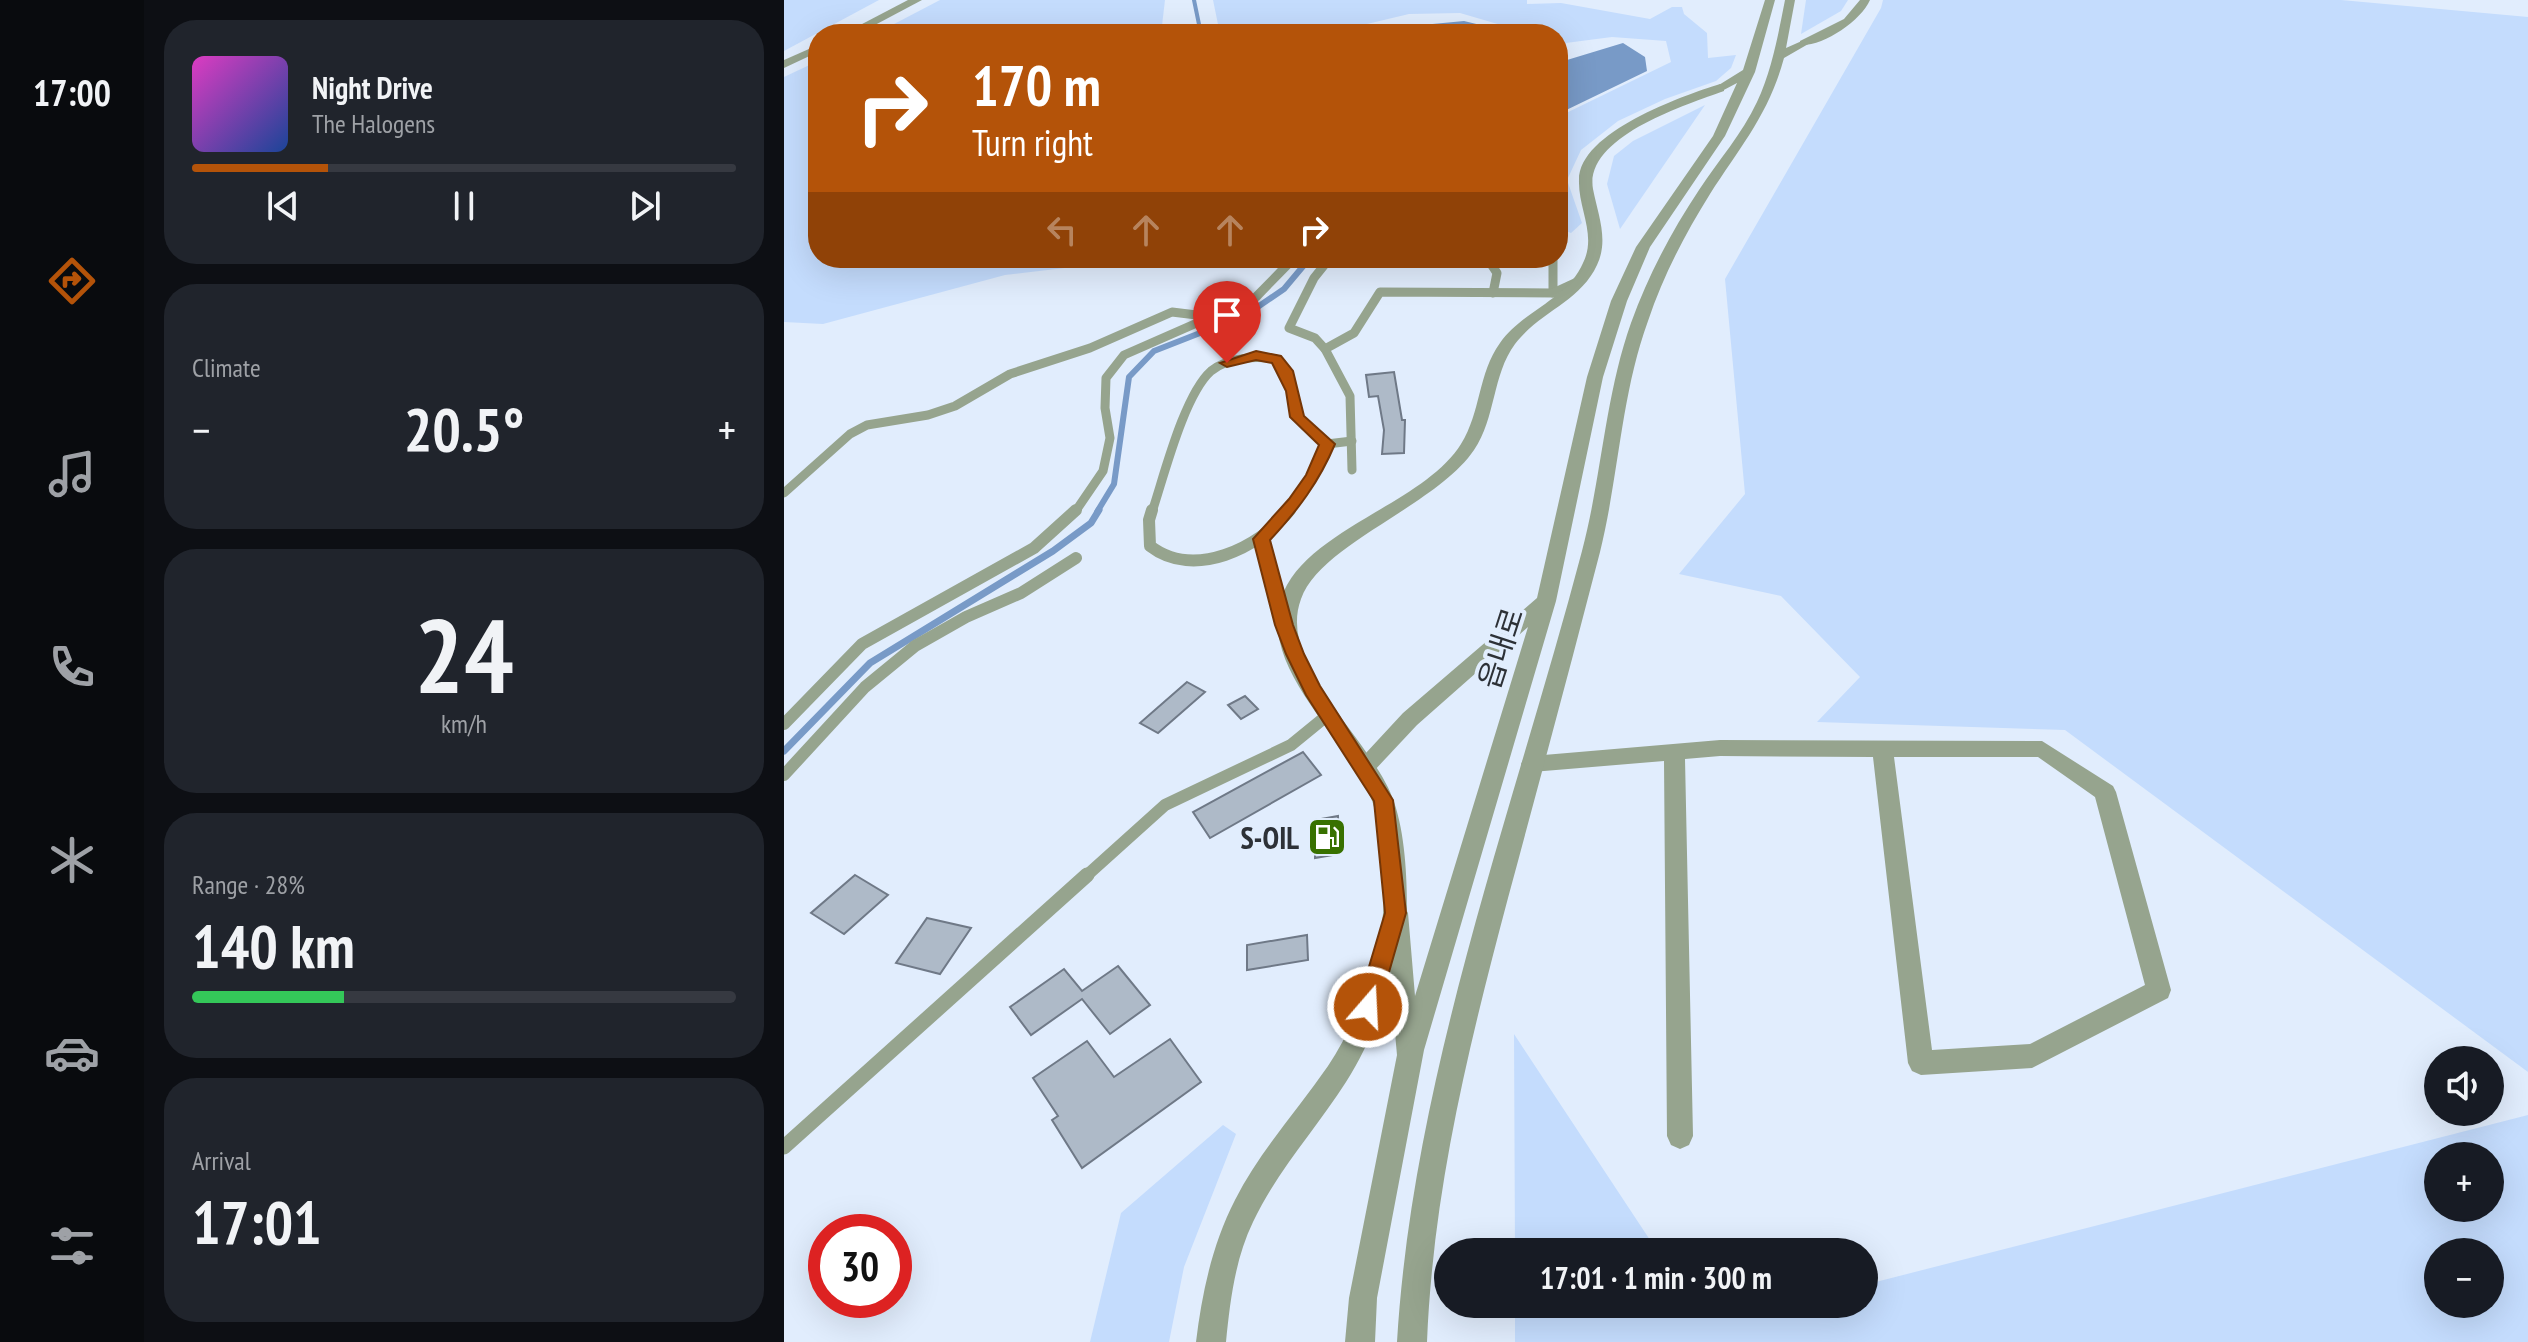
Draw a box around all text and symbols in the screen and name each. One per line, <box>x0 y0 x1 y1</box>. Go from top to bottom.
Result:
text: 170 m <box>972 49 1101 121</box>
icon: right <box>840 56 944 160</box>
text: Night Drive <box>312 68 433 107</box>
text: 17:00 <box>33 69 111 116</box>
text: The Halogens <box>312 107 435 140</box>
text: Turn right <box>972 119 1093 166</box>
icon: previous <box>261 184 305 228</box>
icon: pause <box>442 184 486 228</box>
icon: next <box>623 184 667 228</box>
icon: left <box>1040 208 1084 252</box>
icon: ahead <box>1124 208 1168 252</box>
icon: ahead <box>1208 208 1252 252</box>
icon: right <box>1292 208 1336 252</box>
icon: directions <box>44 253 100 309</box>
pin <box>1193 281 1261 363</box>
icon: arrive <box>1205 293 1249 337</box>
text: Climate <box>192 351 261 384</box>
text: 20.5° <box>404 390 524 468</box>
text: − <box>192 401 210 458</box>
text: + <box>718 401 736 458</box>
icon: music <box>44 446 100 502</box>
text: 24 <box>414 587 514 722</box>
street label: 읍내로 <box>1469 603 1531 693</box>
icon: phone <box>44 639 100 695</box>
text: km/h <box>441 707 487 740</box>
fuel station icon: S-OIL <box>1306 816 1348 858</box>
place label: S-OIL <box>1240 818 1299 857</box>
icon: climate <box>44 832 100 888</box>
text: Range · 28% <box>192 868 305 901</box>
text: 140 km <box>192 907 355 985</box>
position arrow <box>1326 965 1410 1049</box>
icon: car <box>44 1025 100 1081</box>
map controls <box>2424 1046 2504 1318</box>
button: sound <box>2424 1046 2504 1126</box>
button: + <box>2424 1142 2504 1222</box>
text: Arrival <box>192 1144 251 1177</box>
text: 17:01 <box>192 1183 322 1261</box>
speed limit sign: 30 <box>808 1214 912 1318</box>
icon: filters <box>44 1218 100 1274</box>
button: − <box>2424 1238 2504 1318</box>
text: 17:01 · 1 min · 300 m <box>1540 1258 1772 1297</box>

